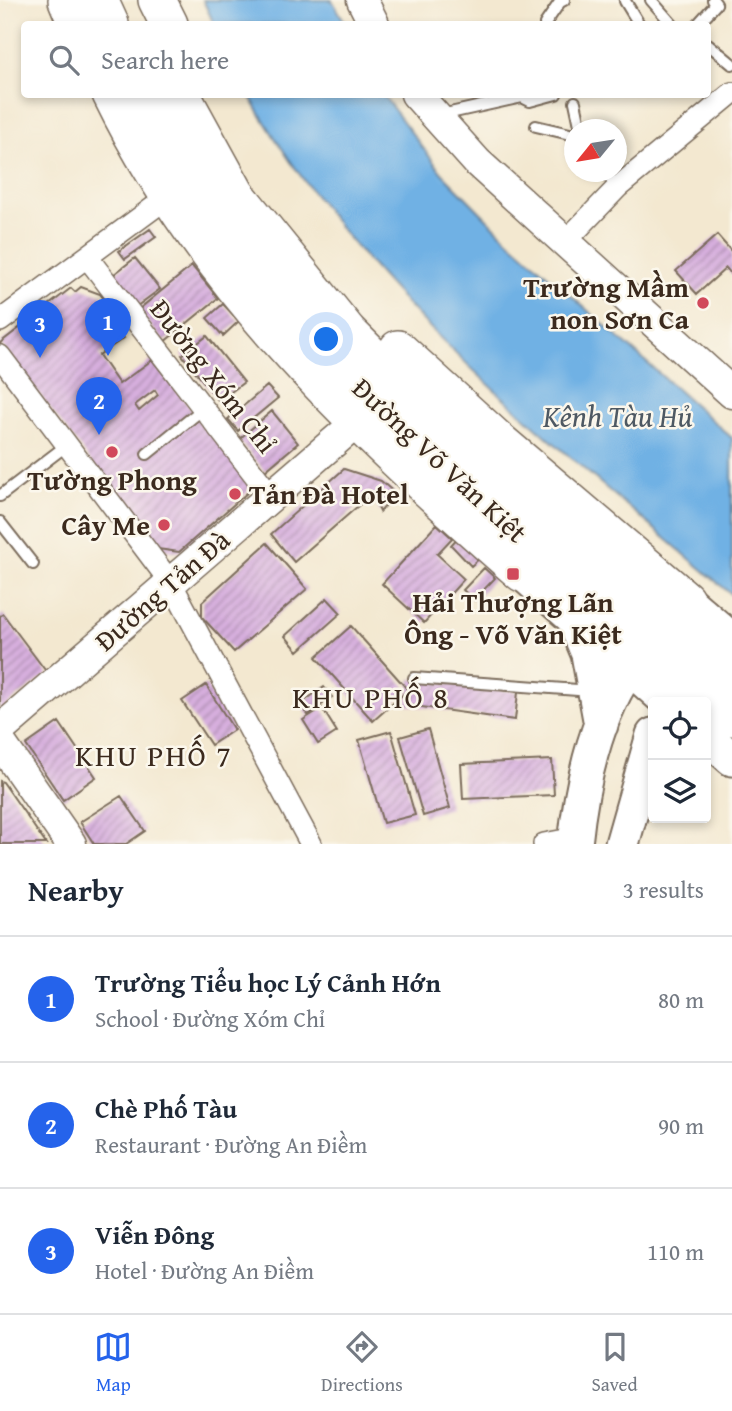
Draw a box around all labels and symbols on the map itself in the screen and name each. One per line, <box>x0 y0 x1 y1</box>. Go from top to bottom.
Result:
north arrow <box>564 119 627 182</box>
place label: Trường Mầm non Sơn Ca <box>523 266 690 339</box>
street label: Đường Xóm Chỉ <box>141 290 288 462</box>
marker: Trường Mầm non Sơn Ca <box>695 295 711 311</box>
pin: 1 <box>85 298 131 356</box>
pin: 3 <box>17 300 63 358</box>
your location <box>309 322 343 356</box>
street label: Đường Võ Văn Kiệt <box>344 368 537 552</box>
pin: 2 <box>76 377 122 435</box>
water label: Kênh Tàu Hủ <box>542 394 693 438</box>
marker: Tường Phong <box>104 444 120 460</box>
place label: Tường Phong <box>27 459 197 500</box>
place label: Tản Đà Hotel <box>249 473 409 514</box>
marker: Tản Đà Hotel <box>227 486 243 502</box>
place label: Cây Me <box>61 504 150 545</box>
marker: Cây Me <box>156 517 172 533</box>
street label: Đường Tản Đà <box>85 519 239 660</box>
marker: Hải Thượng Lãn Ông - Võ Văn Kiệt <box>505 566 521 582</box>
place label: Hải Thượng Lãn Ông - Võ Văn Kiệt <box>404 581 622 654</box>
district label: KHU PHỐ 8 <box>292 675 450 719</box>
district label: KHU PHỐ 7 <box>75 733 233 777</box>

